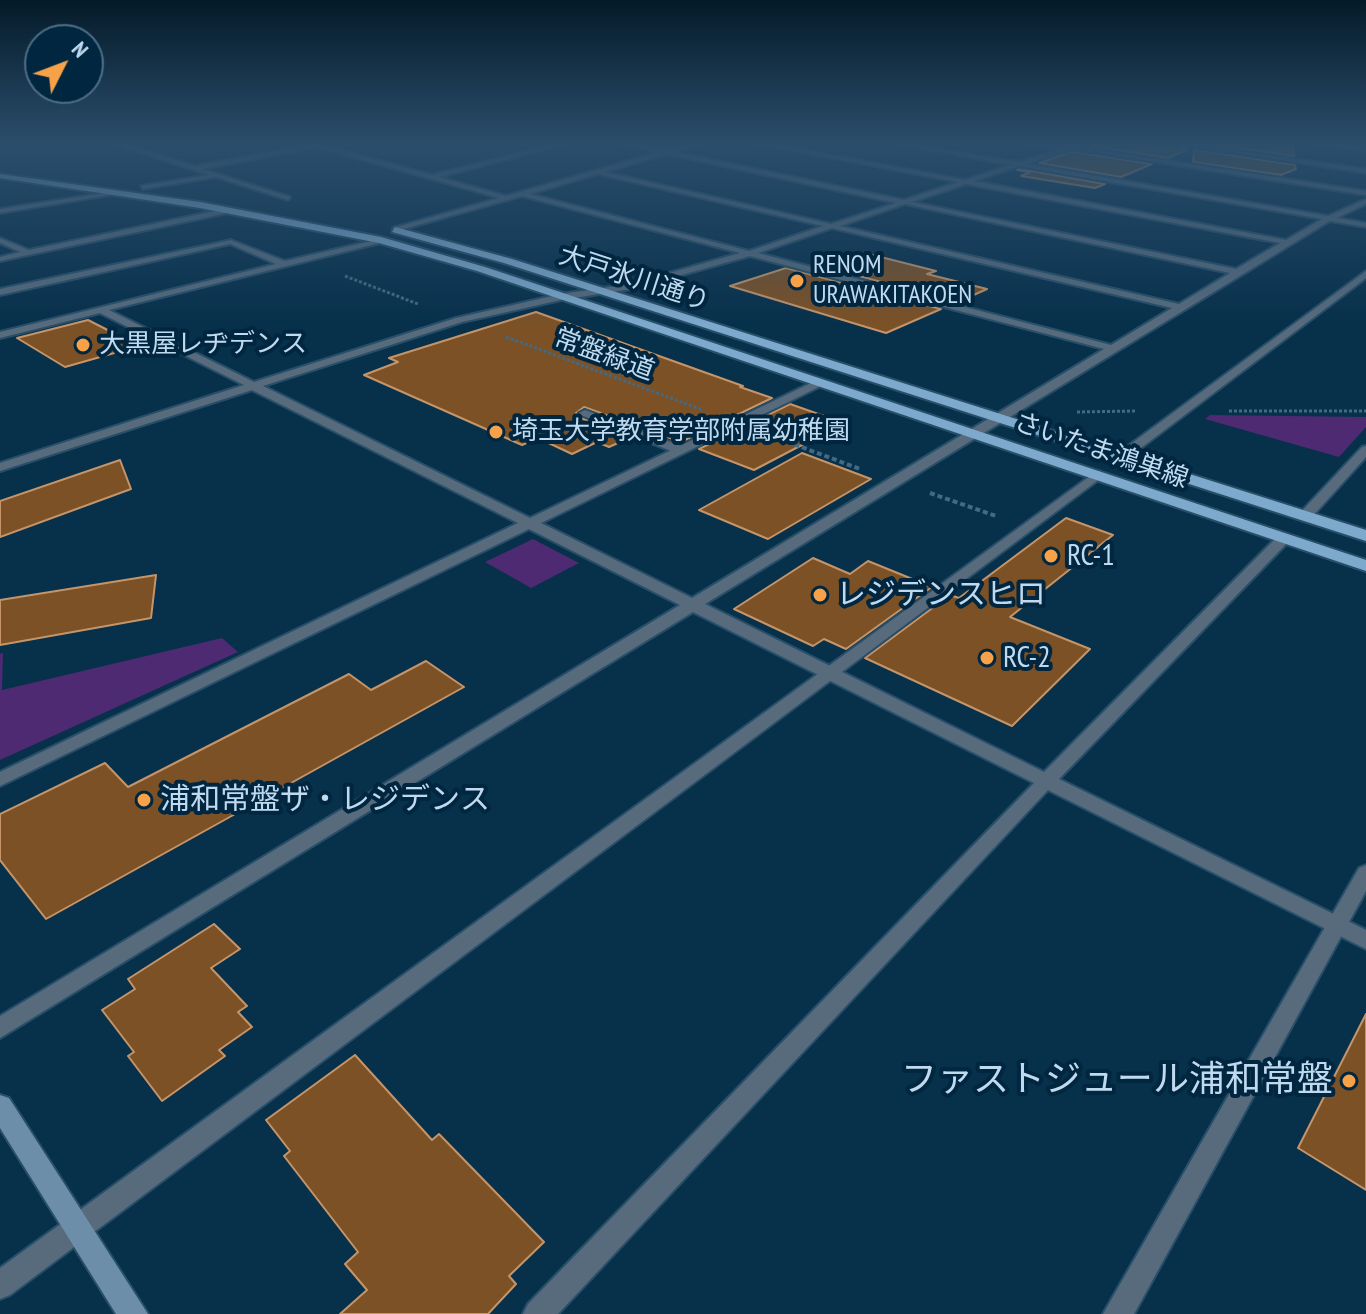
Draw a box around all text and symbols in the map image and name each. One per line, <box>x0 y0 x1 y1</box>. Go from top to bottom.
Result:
north arrow <box>24 24 104 104</box>
text: N <box>66 35 95 63</box>
street label: 大戸氷川通り <box>555 240 713 318</box>
place label: RENOM URAWAKITAKOEN <box>813 250 972 312</box>
marker: RENOM URAWAKITAKOEN <box>788 272 806 290</box>
street label: 常盤緑道 <box>550 323 658 387</box>
place label: 大黒屋レヂデンス <box>99 329 307 361</box>
marker: 大黒屋レヂデンス <box>74 336 92 354</box>
street label: さいたま鴻巣線 <box>1010 407 1192 495</box>
place label: 埼玉大学教育学部附属幼稚園 <box>512 416 850 448</box>
marker: 埼玉大学教育学部附属幼稚園 <box>487 423 505 441</box>
place label: RC-1 <box>1067 538 1115 574</box>
marker: RC-1 <box>1042 547 1060 565</box>
place label: レジデンスヒロ <box>836 577 1046 613</box>
marker: レジデンスヒロ <box>811 586 829 604</box>
place label: RC-2 <box>1003 640 1051 676</box>
marker: RC-2 <box>978 649 996 667</box>
place label: 浦和常盤ザ・レジデンス <box>160 782 490 818</box>
marker: 浦和常盤ザ・レジデンス <box>135 791 153 809</box>
place label: ファストジュール浦和常盤 <box>901 1059 1333 1103</box>
marker: ファストジュール浦和常盤 <box>1340 1072 1358 1090</box>

